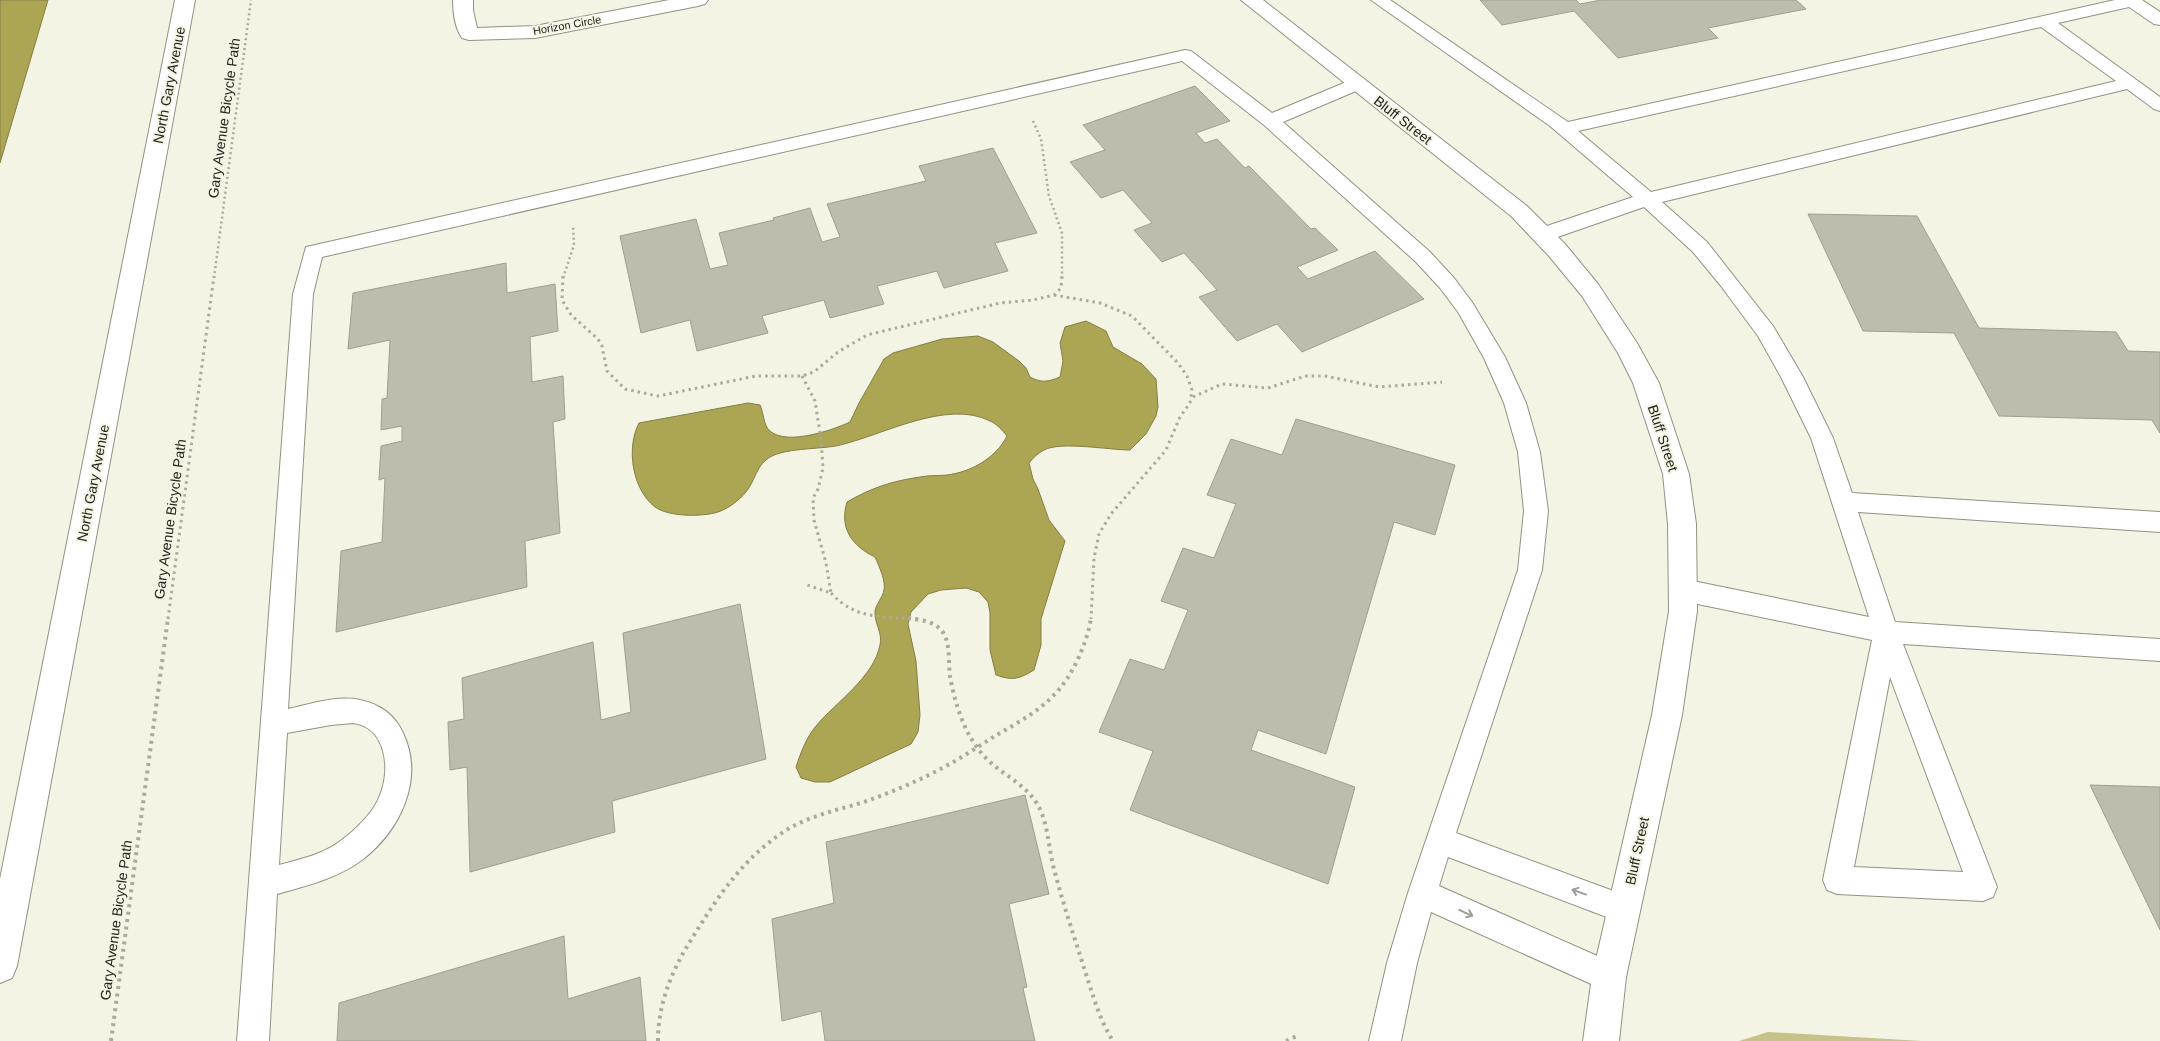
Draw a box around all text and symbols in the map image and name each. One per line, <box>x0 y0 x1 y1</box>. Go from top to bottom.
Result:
street label: Horizon Circle <box>532 13 602 37</box>
street label: North Gary Avenue <box>150 25 188 145</box>
street label: Gary Avenue Bicycle Path <box>205 37 243 199</box>
street label: Bluff Street <box>1371 92 1435 148</box>
street label: Bluff Street <box>1645 403 1681 473</box>
street label: North Gary Avenue <box>74 423 112 543</box>
street label: Gary Avenue Bicycle Path <box>151 438 189 600</box>
street label: Bluff Street <box>1622 815 1652 886</box>
street label: Gary Avenue Bicycle Path <box>97 839 135 1001</box>
one-way arrow <box>1572 887 1587 896</box>
one-way arrow <box>1458 909 1473 919</box>

